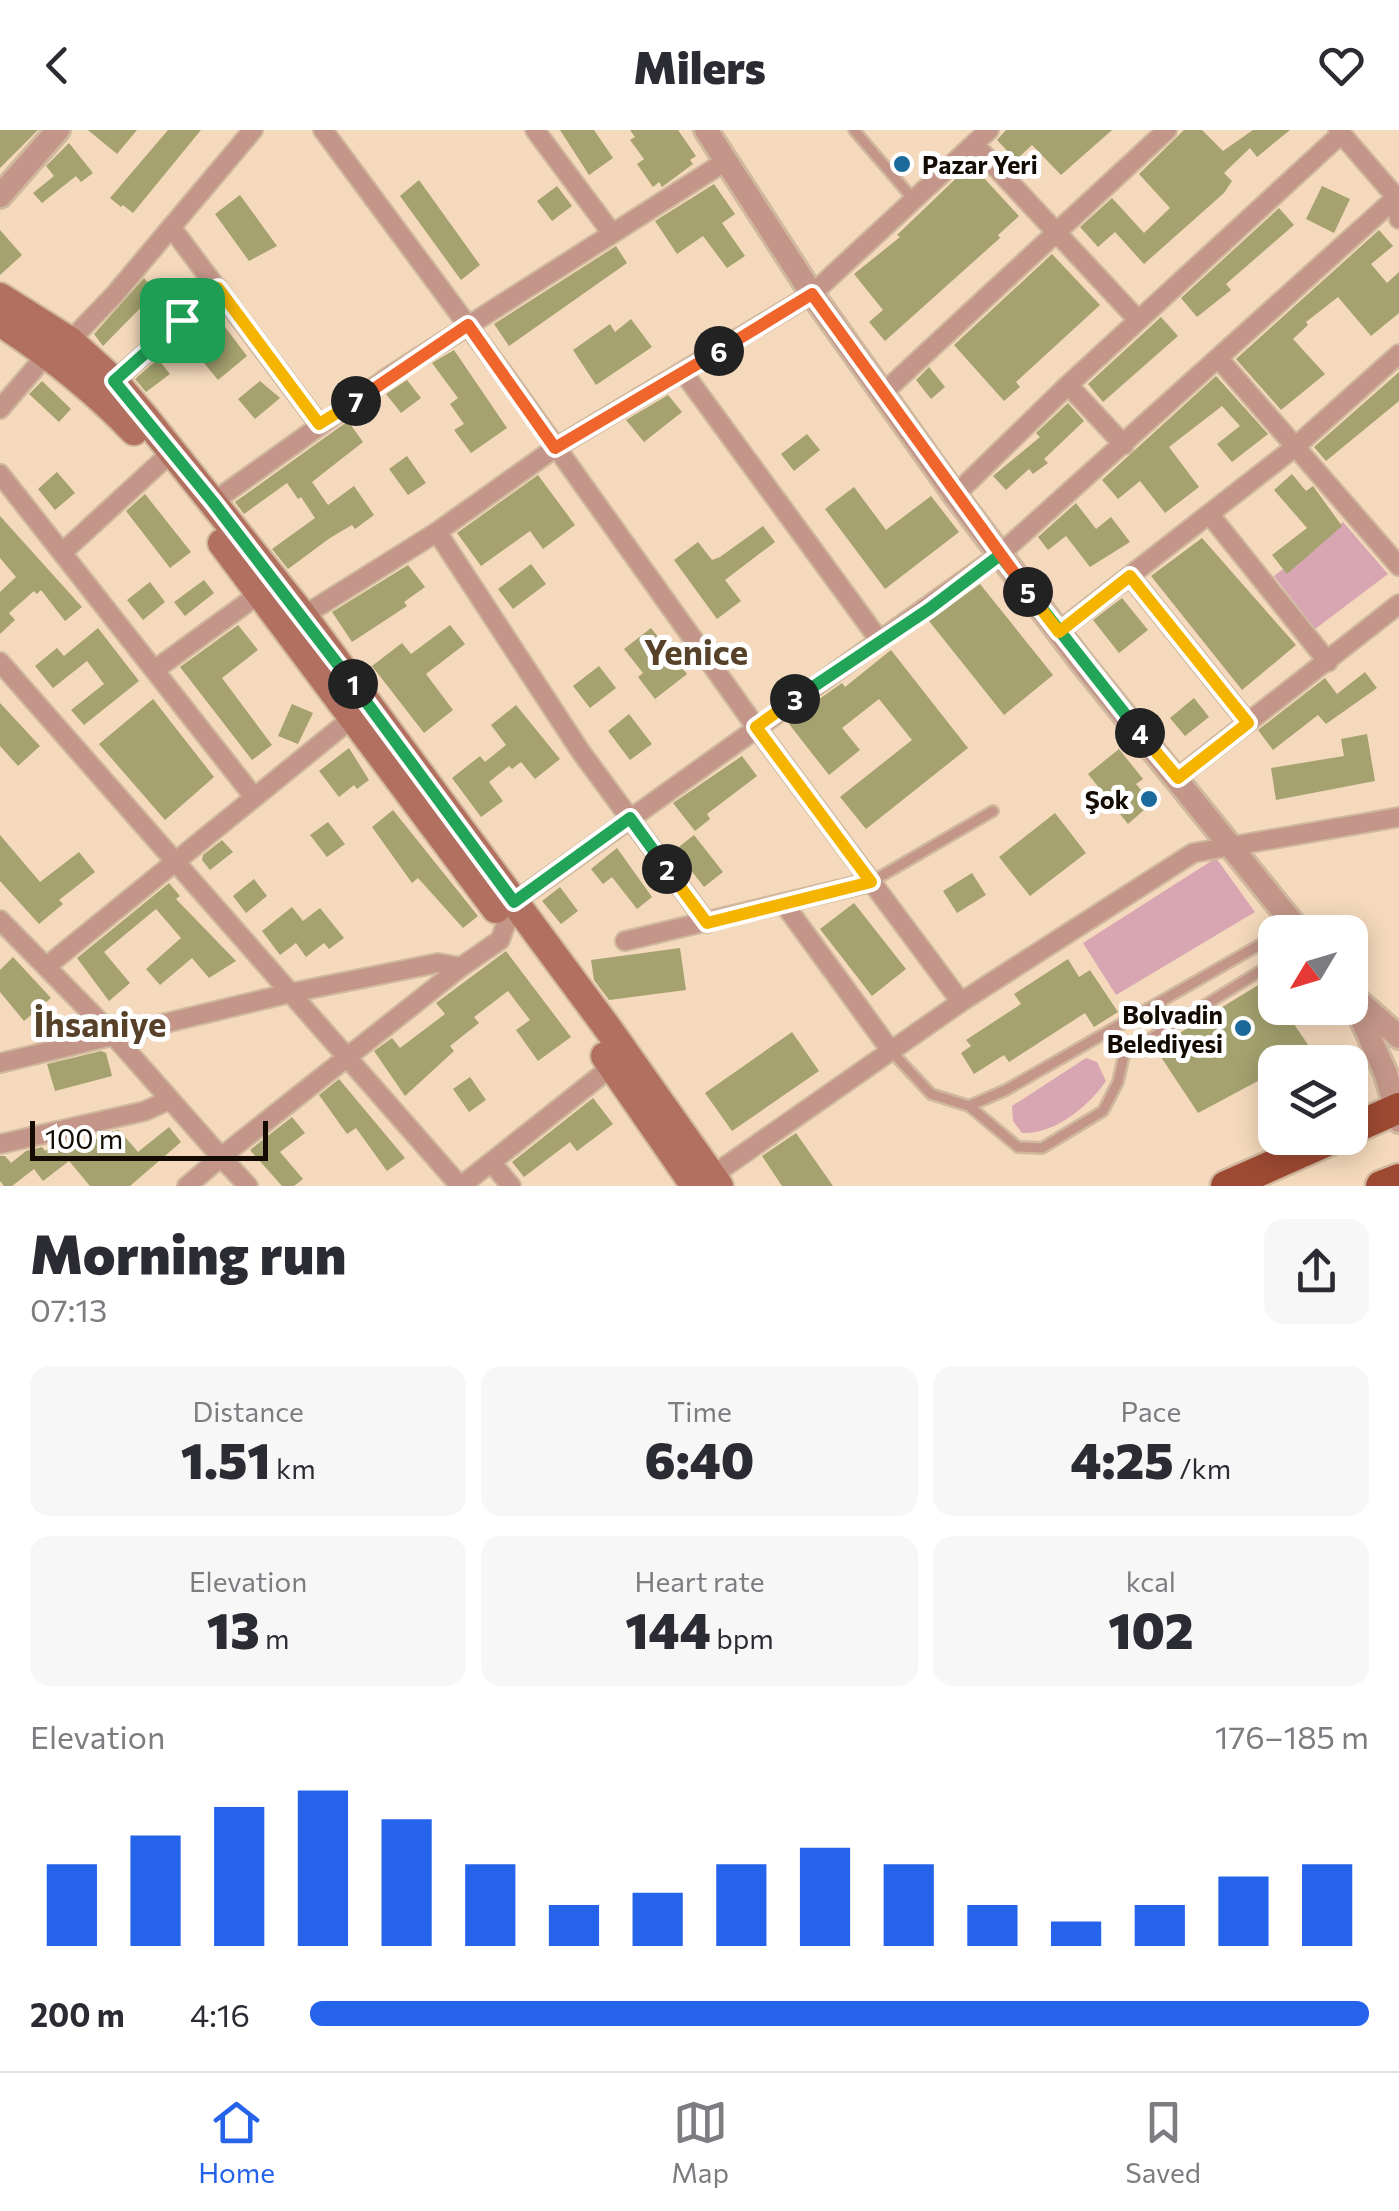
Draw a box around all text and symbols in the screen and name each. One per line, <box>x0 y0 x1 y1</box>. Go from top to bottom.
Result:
icon: back <box>30 38 85 93</box>
text: Milers <box>633 38 766 93</box>
icon: heart <box>1314 38 1369 93</box>
place label: Pazar Yeri <box>922 149 1038 179</box>
marker: Pazar Yeri <box>891 153 913 175</box>
pin <box>140 278 225 363</box>
icon: arrive <box>155 293 210 348</box>
pin: 6 <box>694 326 744 376</box>
text: 6 <box>710 334 728 368</box>
pin: 7 <box>331 376 381 426</box>
text: 7 <box>348 384 364 418</box>
pin: 5 <box>1003 567 1053 617</box>
text: 5 <box>1020 575 1036 609</box>
district label: Yenice <box>644 629 748 672</box>
pin: 1 <box>328 659 378 709</box>
text: 1 <box>347 667 359 701</box>
pin: 3 <box>770 674 820 724</box>
text: 3 <box>787 682 803 716</box>
pin: 4 <box>1115 708 1165 758</box>
text: 4 <box>1131 716 1149 750</box>
place label: Şok <box>1085 784 1130 814</box>
marker: Şok <box>1138 788 1160 810</box>
pin: 2 <box>642 844 692 894</box>
text: 2 <box>659 852 675 886</box>
north arrow <box>1258 915 1368 1025</box>
map controls <box>1258 915 1368 1155</box>
place label: Bolvadin Belediyesi <box>1107 999 1223 1058</box>
district label: İhsaniye <box>34 1001 166 1044</box>
marker: Bolvadin Belediyesi <box>1232 1017 1254 1039</box>
button: layers <box>1258 1045 1368 1155</box>
scale bar <box>30 1116 268 1160</box>
text: 100 m <box>45 1121 123 1155</box>
text: Morning run <box>30 1218 346 1285</box>
button: share <box>1264 1219 1369 1324</box>
text: 07:13 <box>30 1289 107 1329</box>
text: Distance <box>193 1394 304 1428</box>
text: Time <box>667 1394 732 1428</box>
text: Pace <box>1120 1394 1181 1428</box>
text: 1.51 <box>181 1428 271 1489</box>
text: 6:40 <box>645 1428 754 1489</box>
text: 4:25 <box>1070 1428 1174 1489</box>
text: km <box>271 1451 316 1485</box>
text: /km <box>1174 1451 1231 1485</box>
text: Elevation <box>189 1564 307 1598</box>
text: Heart rate <box>634 1564 765 1598</box>
text: kcal <box>1126 1564 1176 1598</box>
text: 13 <box>207 1598 260 1659</box>
text: 144 <box>625 1598 711 1659</box>
text: 102 <box>1108 1598 1194 1659</box>
text: m <box>260 1621 289 1655</box>
text: bpm <box>711 1621 774 1655</box>
text: Elevation <box>30 1716 165 1756</box>
text: 176–185 m <box>1215 1716 1369 1756</box>
text: 200 m <box>30 1994 125 2034</box>
text: 4:16 <box>190 1994 250 2034</box>
tab: Home <box>198 2095 275 2189</box>
tab: Map <box>671 2095 729 2189</box>
tab: Saved <box>1125 2095 1201 2189</box>

